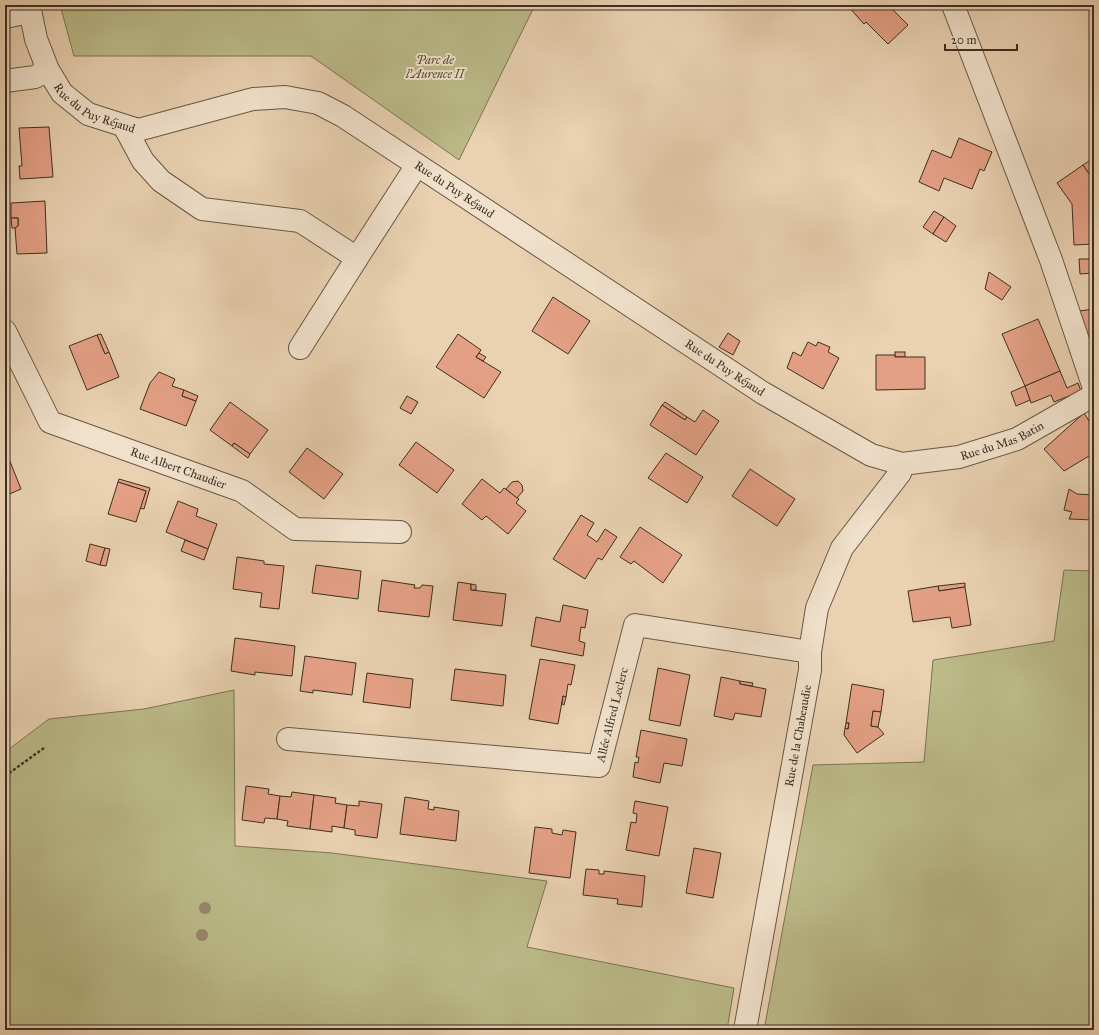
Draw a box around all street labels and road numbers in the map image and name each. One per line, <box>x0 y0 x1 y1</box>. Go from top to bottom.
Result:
street label: Rue du Puy Réjaud <box>51 81 137 136</box>
street label: Rue du Puy Réjaud <box>412 158 497 221</box>
street label: Rue du Puy Réjaud <box>682 336 767 399</box>
street label: Rue du Mas Batin <box>958 418 1047 463</box>
street label: Rue Albert Chaudier <box>129 444 229 492</box>
street label: Allée Alfred Leclerc <box>593 666 631 765</box>
street label: Rue de la Chabeaudie <box>782 684 814 788</box>

